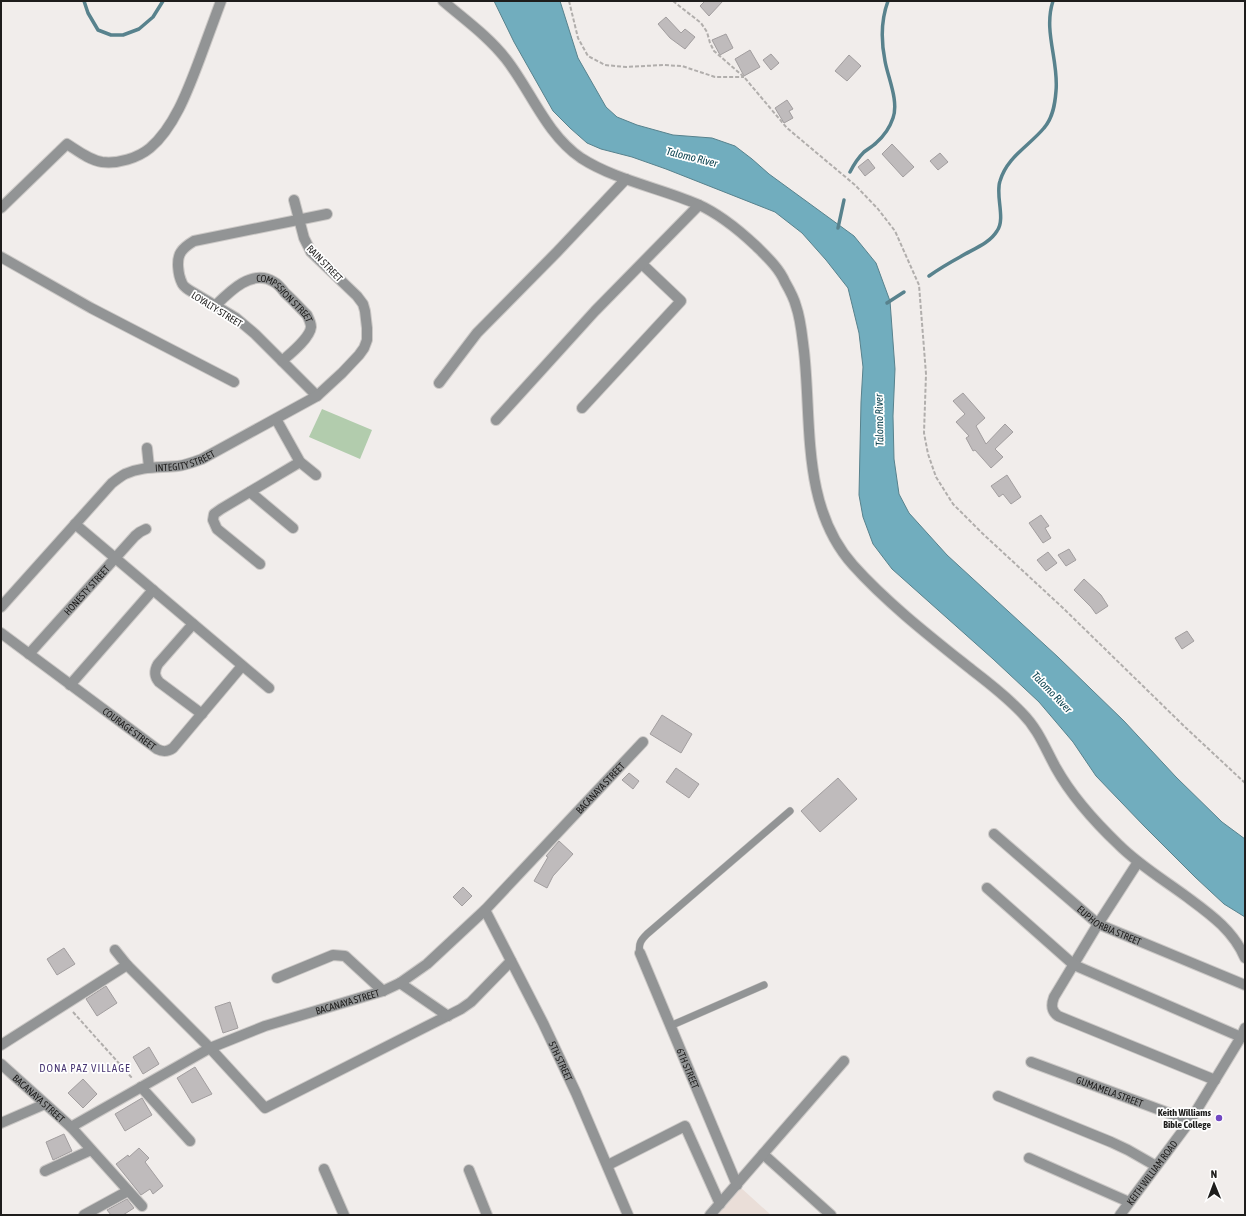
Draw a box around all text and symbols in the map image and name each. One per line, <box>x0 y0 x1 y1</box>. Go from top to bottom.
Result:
water label: Talomo River <box>665 145 720 169</box>
street label: RAIN STREET <box>305 243 345 284</box>
street label: COMPSSION STREET <box>256 273 315 324</box>
street label: LOYALTY STREET <box>189 289 245 330</box>
water label: Talomo River <box>873 393 885 446</box>
street label: INTEGITY STREET <box>155 448 217 473</box>
street label: HONESTY STREET <box>62 563 112 617</box>
water label: Talomo River <box>1029 669 1075 716</box>
street label: COURAGE STREET <box>100 706 158 753</box>
street label: BACANAYA STREET <box>574 760 627 816</box>
street label: EUPHORBIA STREET <box>1075 904 1143 948</box>
street label: BACANAYA STREET <box>314 987 381 1017</box>
street label: 5TH STREET <box>546 1039 575 1083</box>
street label: 6TH STREET <box>674 1047 701 1091</box>
district label: DONA PAZ VILLAGE <box>39 1062 131 1074</box>
street label: BACANAYA STREET <box>10 1072 67 1125</box>
street label: GUMAMELA STREET <box>1075 1074 1145 1109</box>
place label: Keith Williams Bible College <box>1158 1107 1211 1130</box>
marker: Keith Williams Bible College <box>1214 1113 1224 1123</box>
street label: KEITH WILLIAM ROAD <box>1124 1138 1180 1207</box>
north arrow <box>1194 1164 1234 1204</box>
text: N <box>1210 1168 1217 1180</box>

